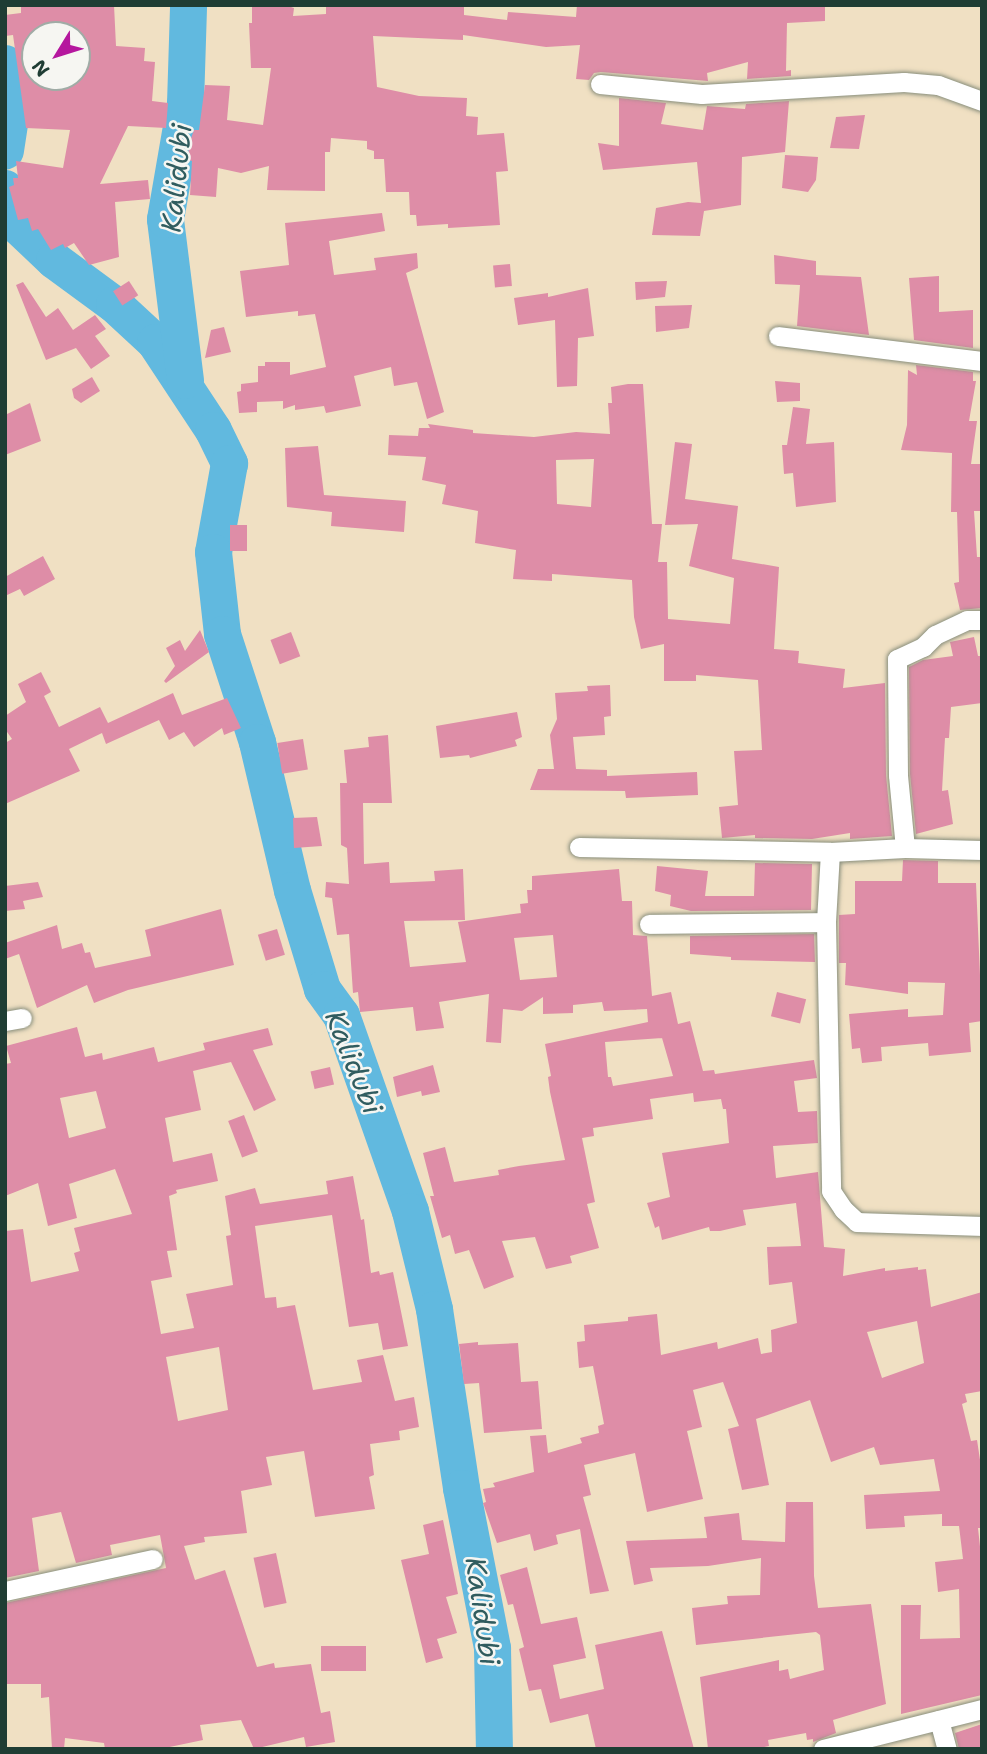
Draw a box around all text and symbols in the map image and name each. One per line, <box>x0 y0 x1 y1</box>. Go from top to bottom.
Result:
north arrow <box>21 21 91 91</box>
text: N <box>26 54 55 82</box>
water label: Kalidubi <box>154 122 198 234</box>
water label: Kalidubi <box>318 1005 390 1119</box>
water label: Kalidubi <box>459 1555 507 1667</box>

